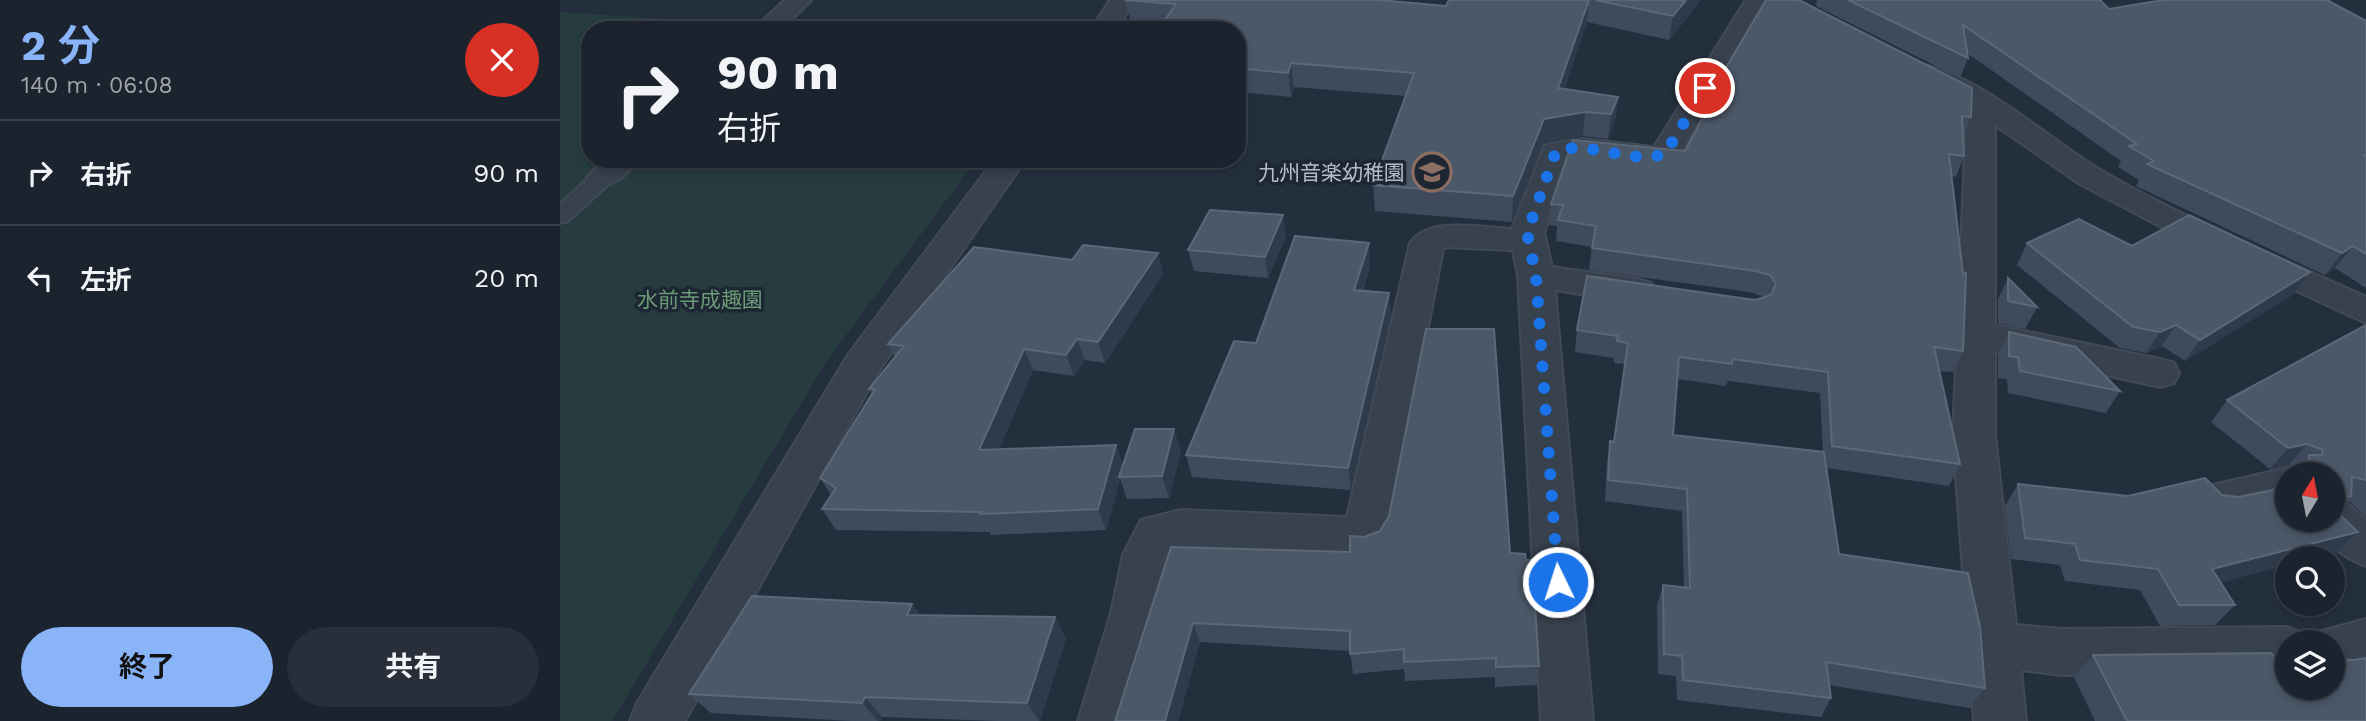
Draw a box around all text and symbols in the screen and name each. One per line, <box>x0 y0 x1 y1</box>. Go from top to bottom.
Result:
text: 2 分 <box>21 21 100 70</box>
button: close <box>465 23 539 97</box>
text: 90 m <box>717 43 839 101</box>
icon: right <box>602 49 693 140</box>
pin <box>1675 58 1735 118</box>
icon: arrive <box>1686 69 1724 107</box>
text: 140 m · 06:08 <box>21 72 173 99</box>
text: 右折 <box>717 109 781 147</box>
school or university icon: 九州音楽幼稚園 <box>1411 151 1453 193</box>
icon: right <box>21 154 59 192</box>
text: 90 m <box>473 158 539 188</box>
text: 右折 <box>80 160 132 190</box>
place label: 九州音楽幼稚園 <box>1258 160 1405 185</box>
icon: left <box>21 259 59 297</box>
text: 20 m <box>474 263 539 293</box>
text: 左折 <box>80 265 132 295</box>
park label: 水前寺成趣園 <box>637 287 763 312</box>
north arrow <box>2275 462 2345 532</box>
map controls <box>2275 462 2345 700</box>
position arrow <box>1521 545 1595 619</box>
button: search <box>2275 546 2345 616</box>
button: 終了 <box>21 627 273 707</box>
button: 共有 <box>287 627 539 707</box>
button: layers <box>2275 630 2345 700</box>

